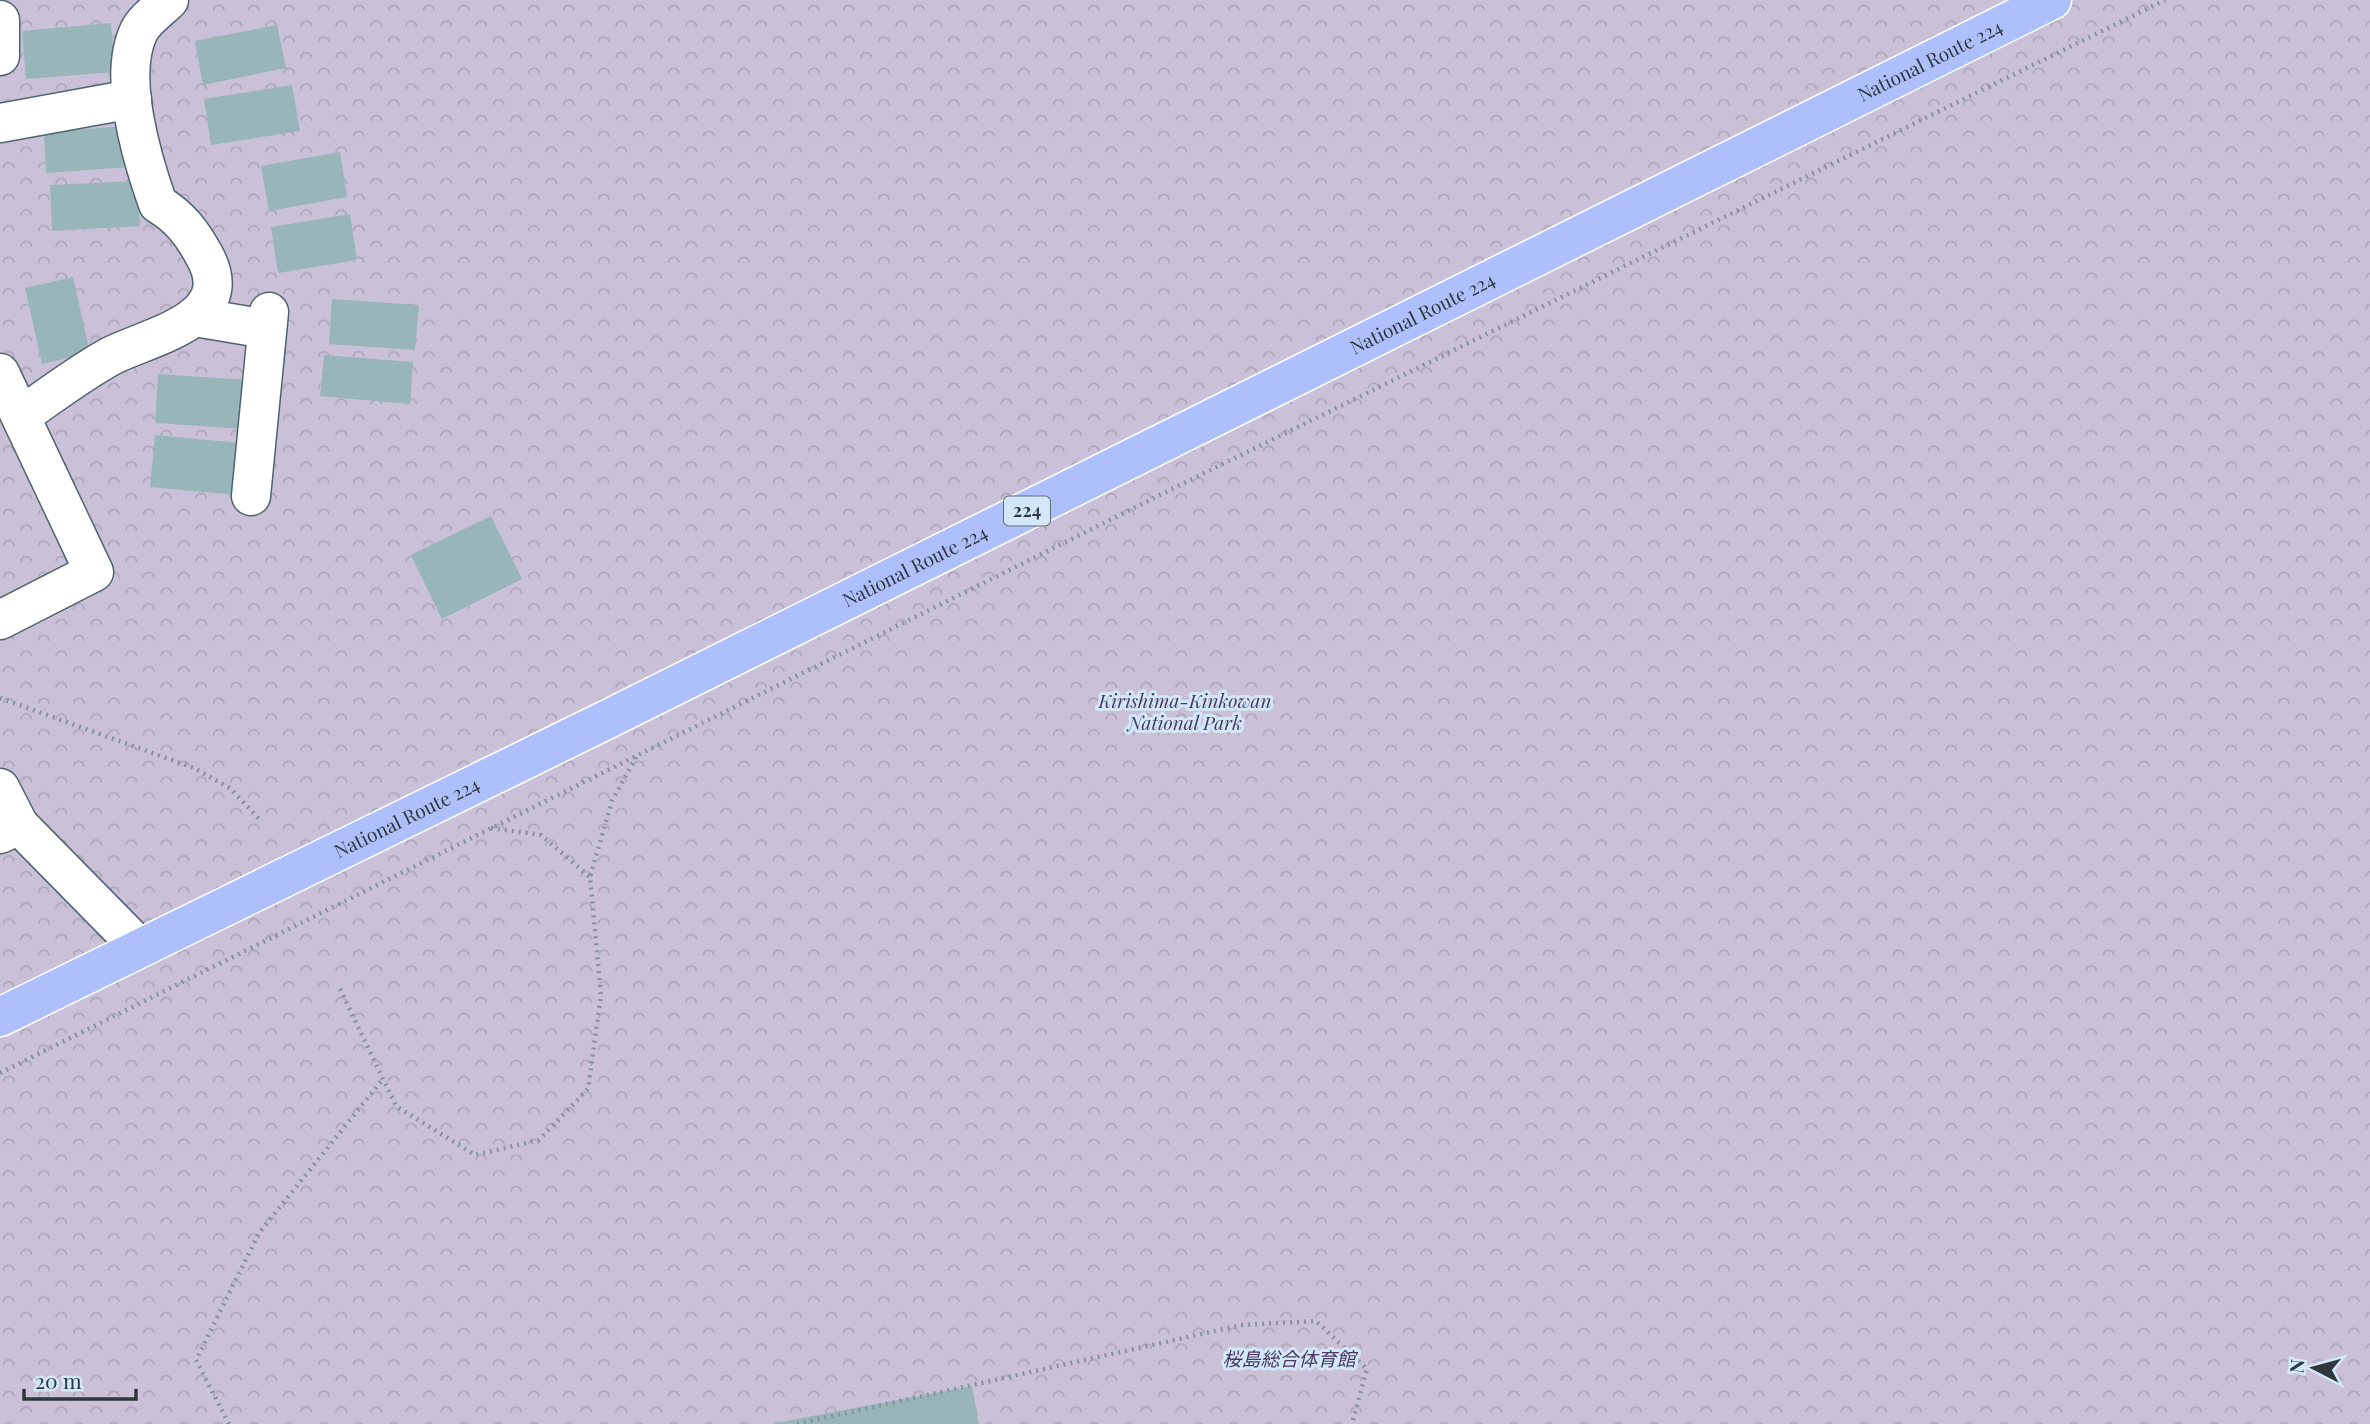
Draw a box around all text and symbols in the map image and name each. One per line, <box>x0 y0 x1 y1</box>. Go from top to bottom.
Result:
street label: National Route 224 <box>1853 13 2006 107</box>
street label: National Route 224 <box>1345 266 1499 360</box>
road number: 224 <box>1004 496 1050 526</box>
street label: National Route 224 <box>838 518 991 612</box>
park label: Kirishima-Kinkowan National Park <box>1097 687 1272 735</box>
street label: National Route 224 <box>329 770 483 863</box>
north arrow <box>2279 1333 2349 1403</box>
park label: 桜島総合体育館 <box>1222 1345 1358 1371</box>
scale bar <box>24 1358 136 1402</box>
text: N <box>2282 1358 2310 1374</box>
text: 20 m <box>35 1366 82 1394</box>

